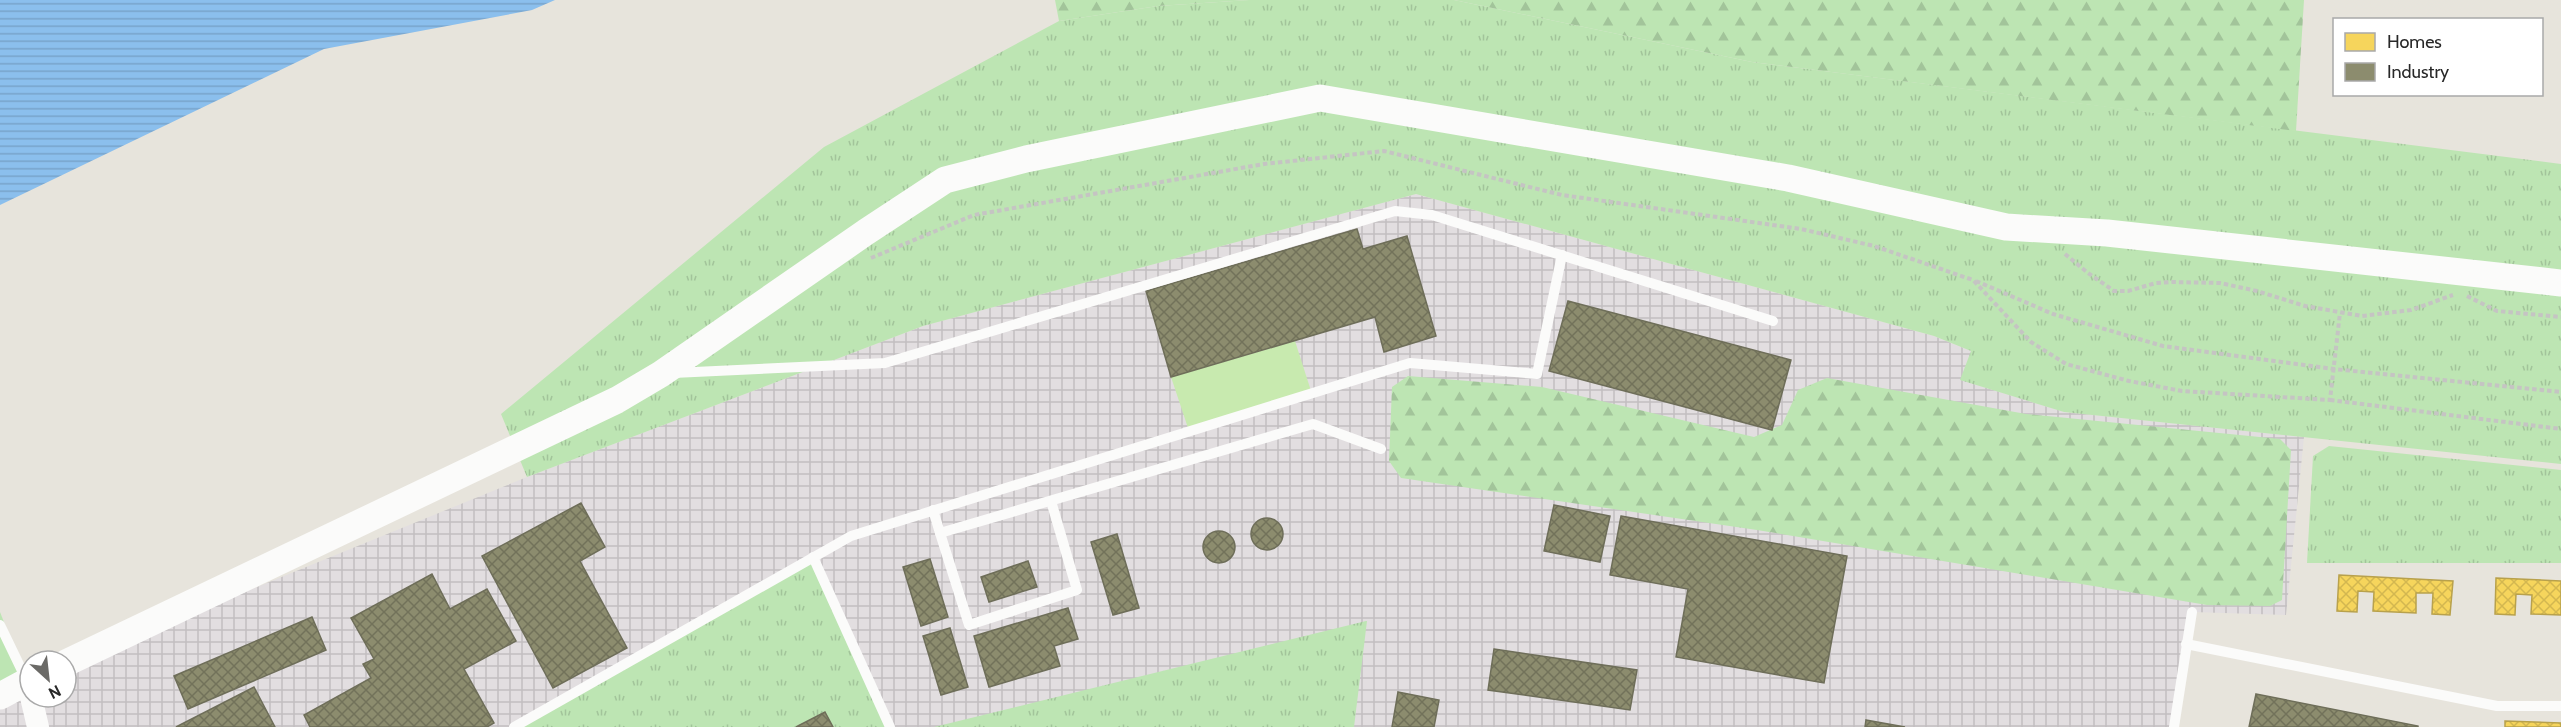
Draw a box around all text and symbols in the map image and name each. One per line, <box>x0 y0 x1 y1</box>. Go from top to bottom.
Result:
legend <box>2333 18 2543 96</box>
text: Homes <box>2387 31 2442 53</box>
text: Industry <box>2387 61 2449 83</box>
north arrow <box>18 649 78 709</box>
text: N <box>45 681 64 703</box>

